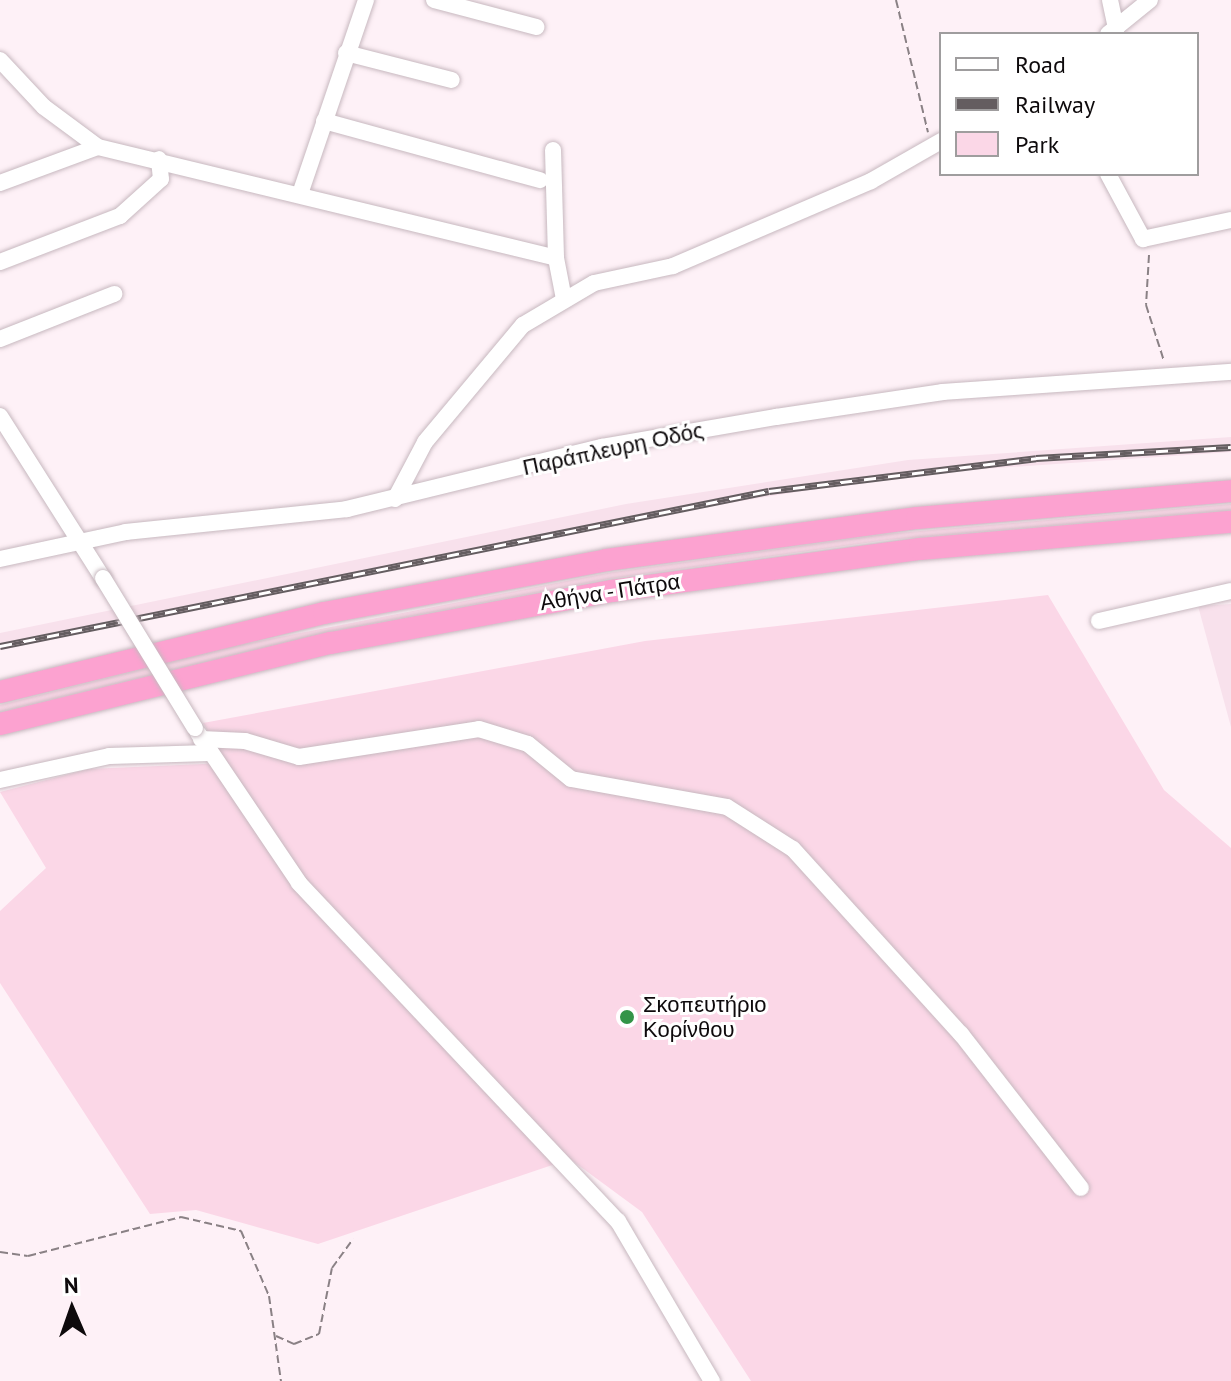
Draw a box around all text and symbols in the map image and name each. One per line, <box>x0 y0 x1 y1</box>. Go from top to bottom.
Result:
legend <box>939 32 1199 176</box>
text: Road <box>1015 49 1066 80</box>
text: Railway <box>1015 89 1095 120</box>
text: Park <box>1015 129 1059 160</box>
street label: Παράπλευρη Οδός <box>520 417 706 481</box>
street label: Αθήνα - Πάτρα <box>536 568 684 616</box>
place label: Σκοπευτήριο Κορίνθου <box>643 991 767 1042</box>
marker: Σκοπευτήριο Κορίνθου <box>618 1008 636 1026</box>
north arrow <box>32 1269 112 1349</box>
text: N <box>63 1271 79 1299</box>

